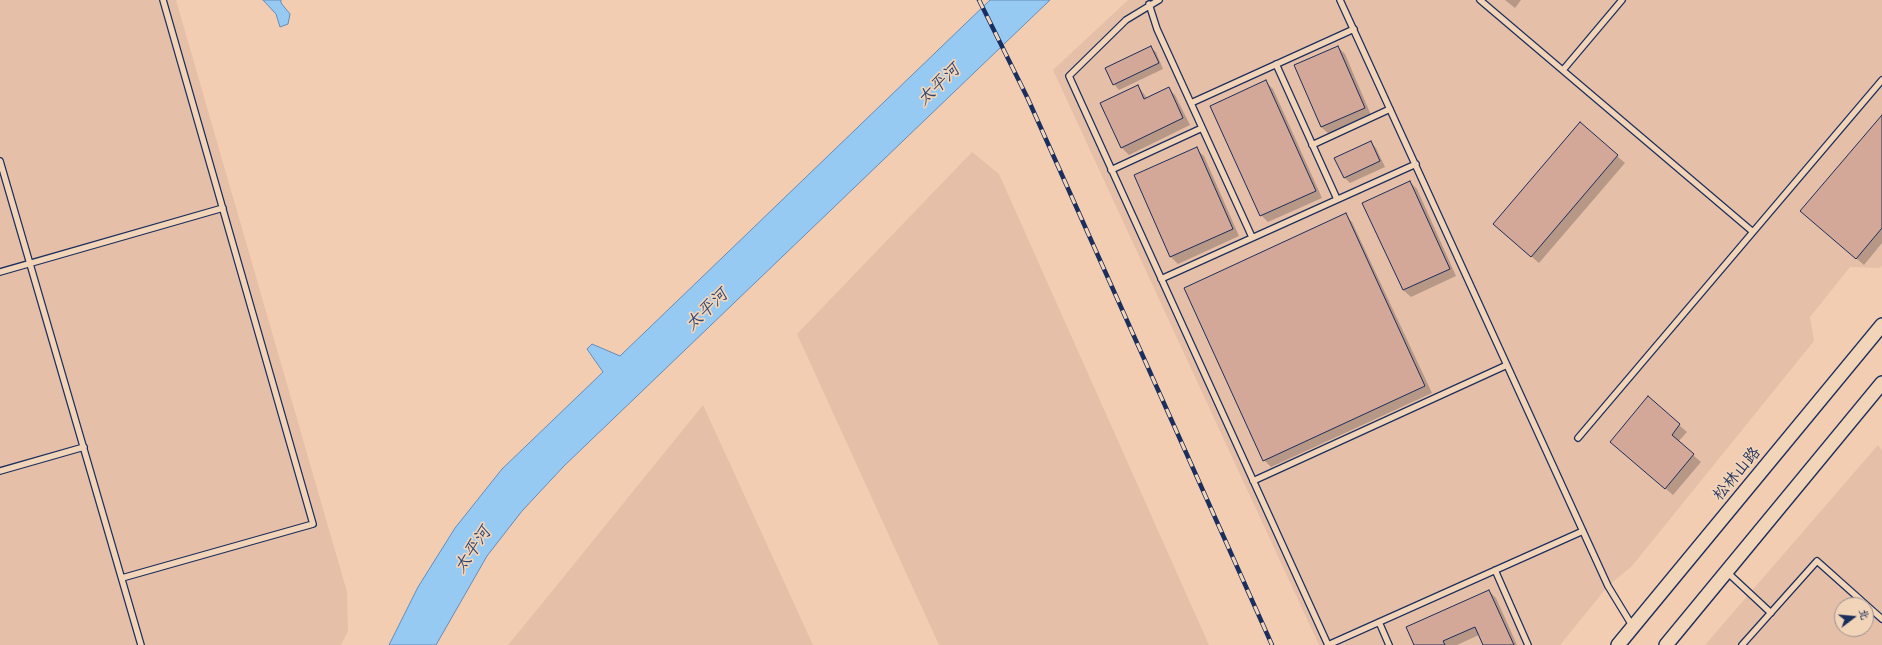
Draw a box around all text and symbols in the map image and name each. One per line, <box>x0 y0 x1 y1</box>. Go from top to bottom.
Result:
water label: 太平河 <box>914 60 964 110</box>
water label: 太平河 <box>682 285 732 335</box>
street label: 松林山路 <box>1709 443 1765 505</box>
water label: 太平河 <box>450 523 496 577</box>
north arrow <box>1834 597 1874 637</box>
text: 北 <box>1856 607 1873 621</box>

